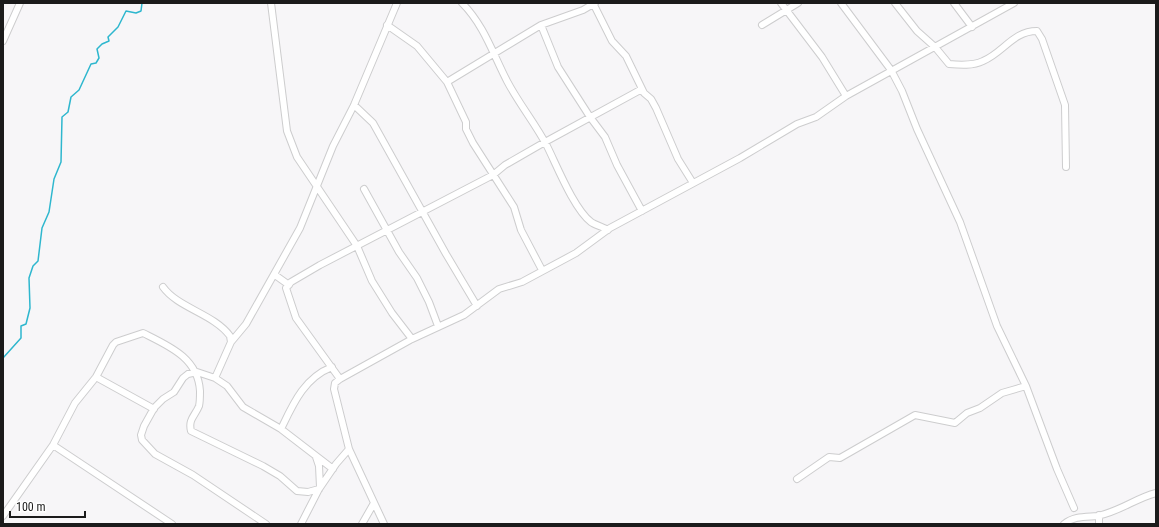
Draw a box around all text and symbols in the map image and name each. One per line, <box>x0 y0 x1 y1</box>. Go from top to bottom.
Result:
scale bar <box>10 493 85 519</box>
text: 100 m <box>16 500 46 514</box>

